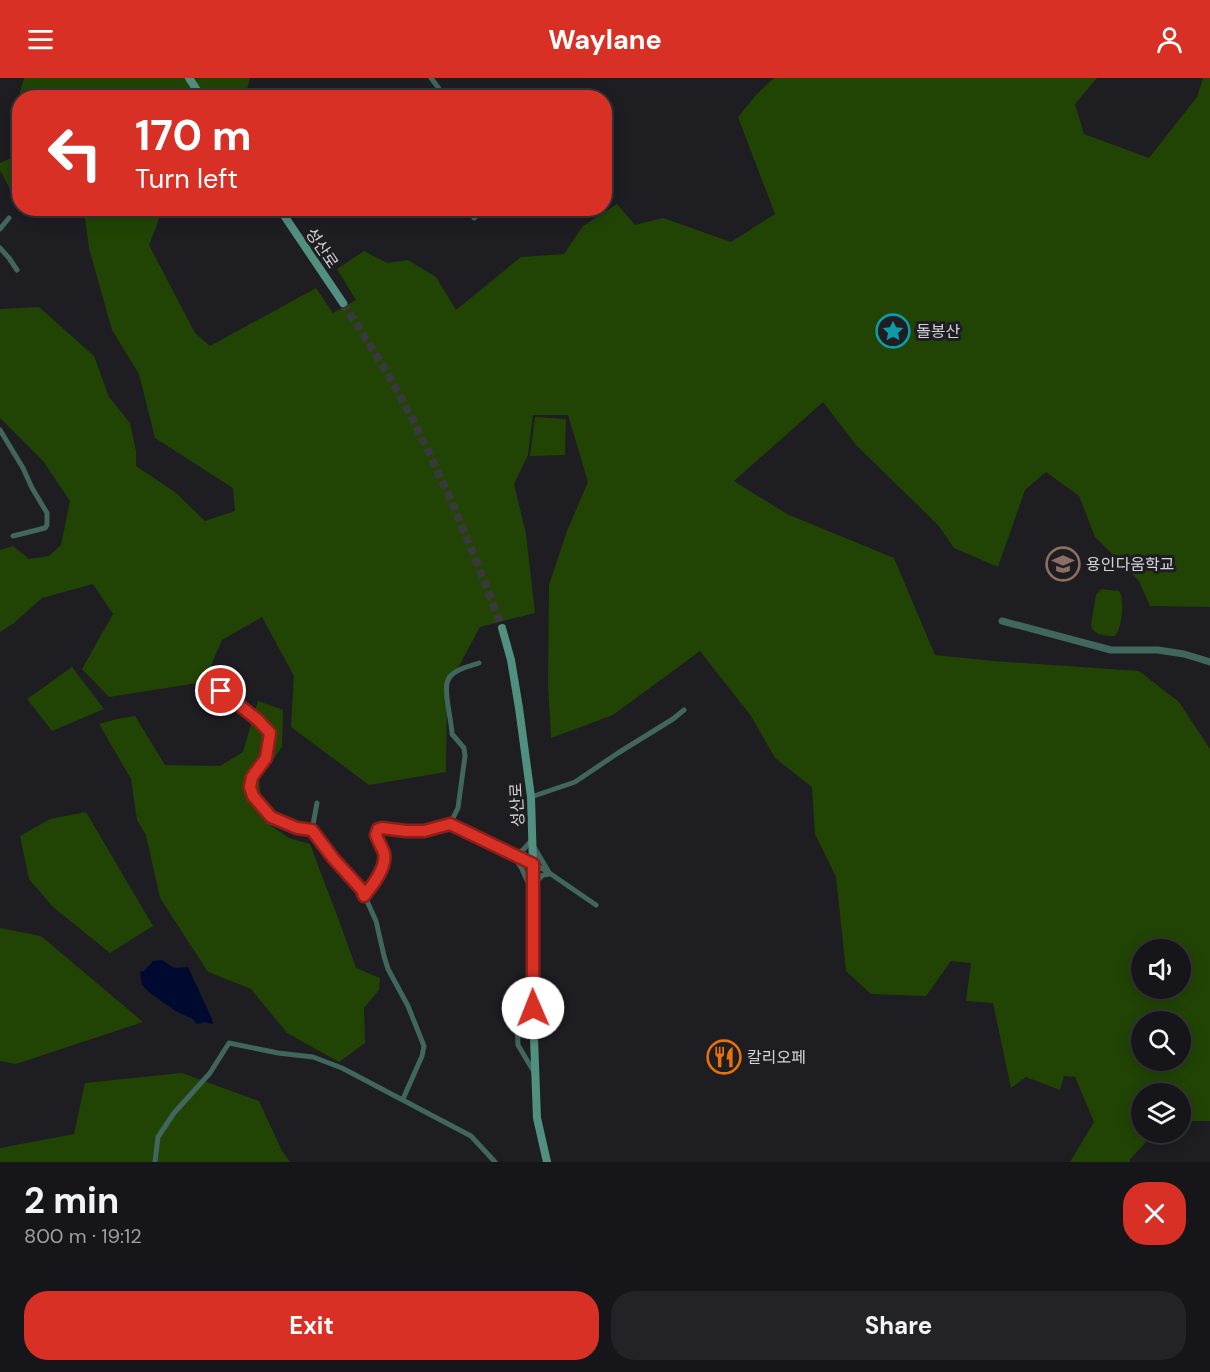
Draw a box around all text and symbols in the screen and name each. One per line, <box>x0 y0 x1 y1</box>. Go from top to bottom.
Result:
text: Waylane <box>548 22 662 57</box>
icon: menu <box>24 23 57 56</box>
icon: person <box>1153 23 1186 56</box>
text: 170 m <box>135 108 252 163</box>
icon: left <box>36 114 114 192</box>
text: Turn left <box>135 161 238 196</box>
street label: 성산로 <box>301 224 343 272</box>
place icon: 돌봉산 <box>875 313 911 349</box>
place label: 돌봉산 <box>916 321 960 342</box>
school or university icon: 용인다움학교 <box>1045 546 1081 582</box>
place label: 용인다움학교 <box>1086 554 1174 575</box>
pin <box>195 665 246 716</box>
icon: arrive <box>204 674 237 707</box>
street label: 성산로 <box>505 782 529 828</box>
map controls <box>1131 939 1191 1143</box>
button: sound <box>1131 939 1191 999</box>
position arrow <box>501 976 565 1040</box>
button: search <box>1131 1011 1191 1071</box>
restaurant icon: 칼리오페 <box>706 1039 742 1075</box>
place label: 칼리오페 <box>747 1047 806 1068</box>
button: layers <box>1131 1083 1191 1143</box>
text: 2 min <box>24 1177 119 1224</box>
button: close <box>1123 1182 1186 1245</box>
text: 800 m · 19:12 <box>24 1223 142 1249</box>
button: Exit <box>24 1291 599 1360</box>
button: Share <box>611 1291 1186 1360</box>

